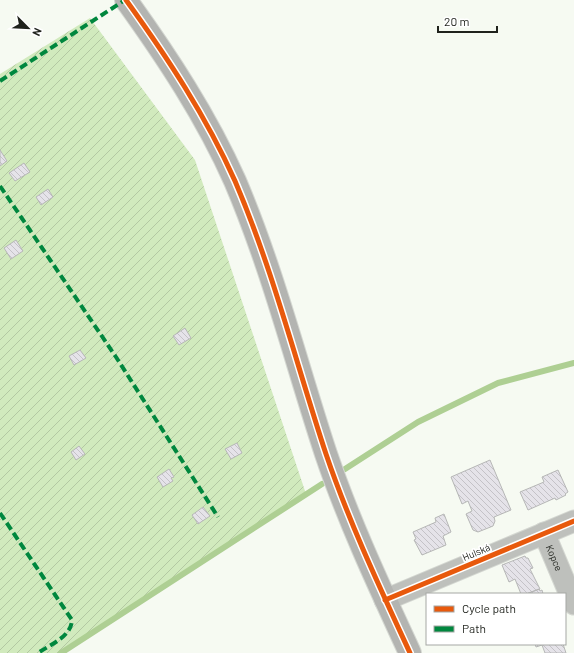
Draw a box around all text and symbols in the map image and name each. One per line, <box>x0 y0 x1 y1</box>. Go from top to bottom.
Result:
north arrow <box>8 8 48 48</box>
scale bar <box>438 8 497 34</box>
text: 20 m <box>444 14 470 28</box>
text: N <box>30 26 45 38</box>
street label: Hulská <box>460 541 492 563</box>
street label: Kopce <box>544 543 565 573</box>
legend <box>426 593 566 645</box>
text: Cycle path <box>462 601 516 615</box>
text: Path <box>462 621 486 635</box>

